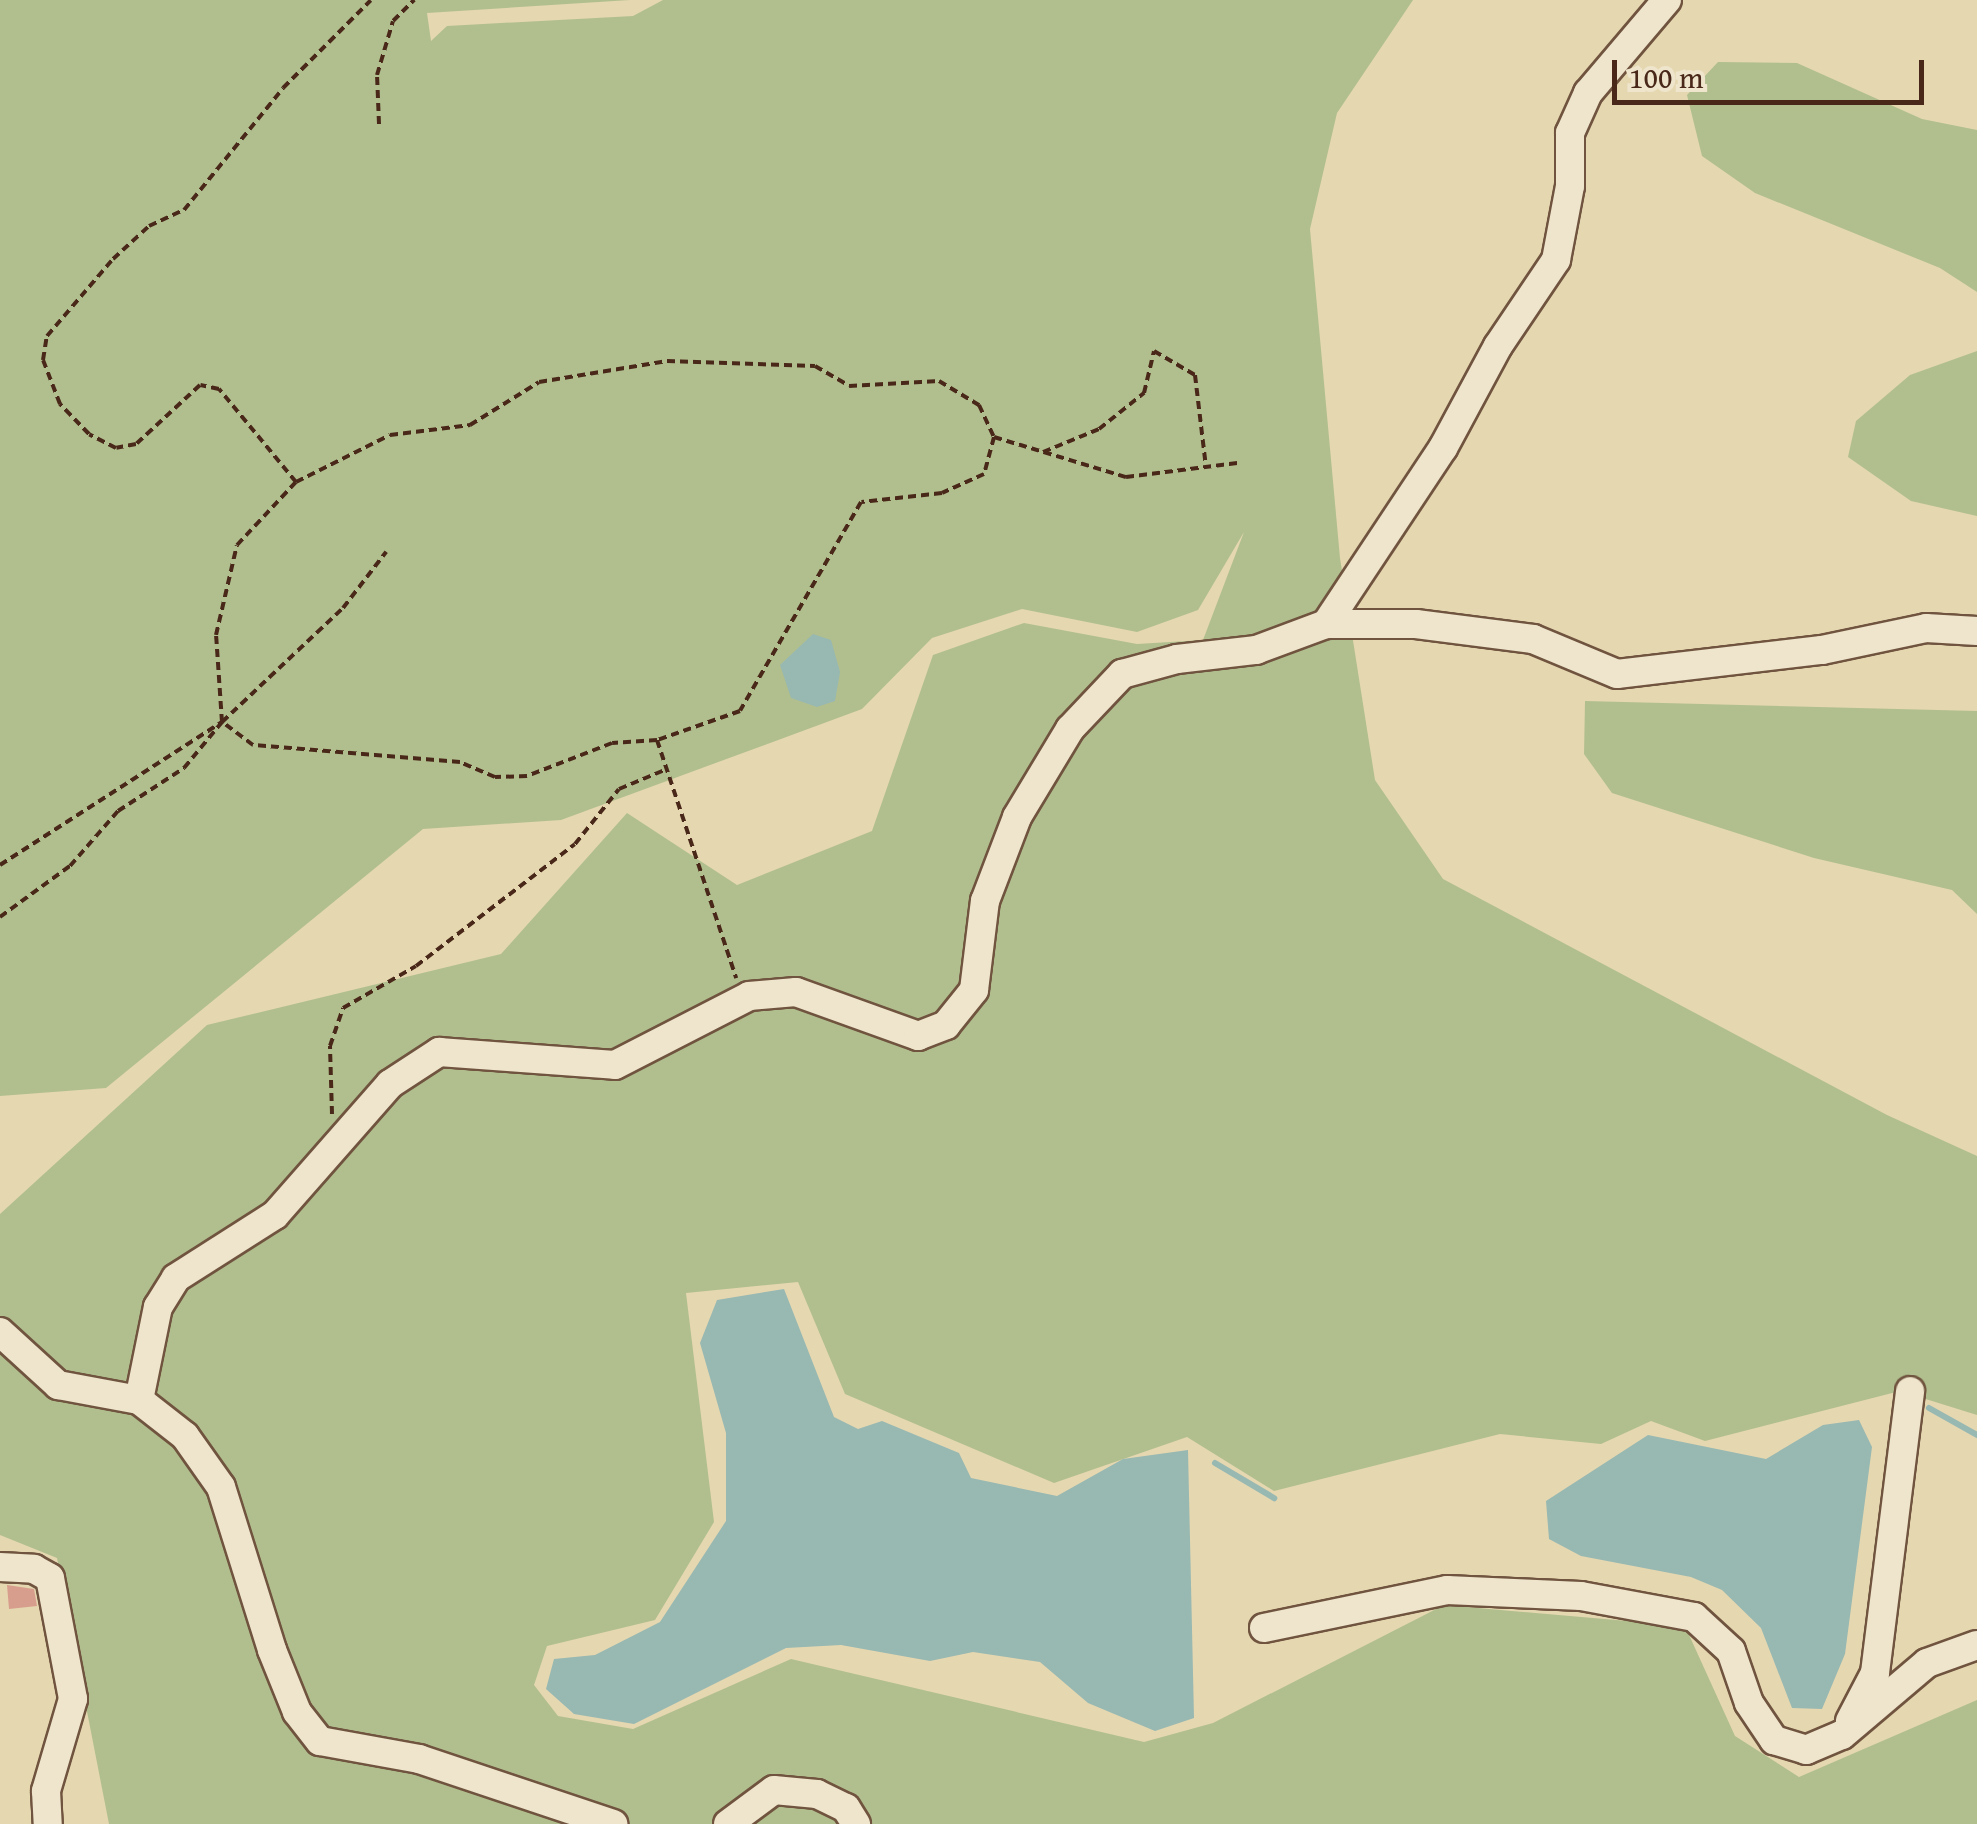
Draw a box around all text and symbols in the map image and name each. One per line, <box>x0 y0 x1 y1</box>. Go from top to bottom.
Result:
scale bar <box>1617 40 1930 102</box>
text: 100 m <box>1629 55 1703 99</box>

